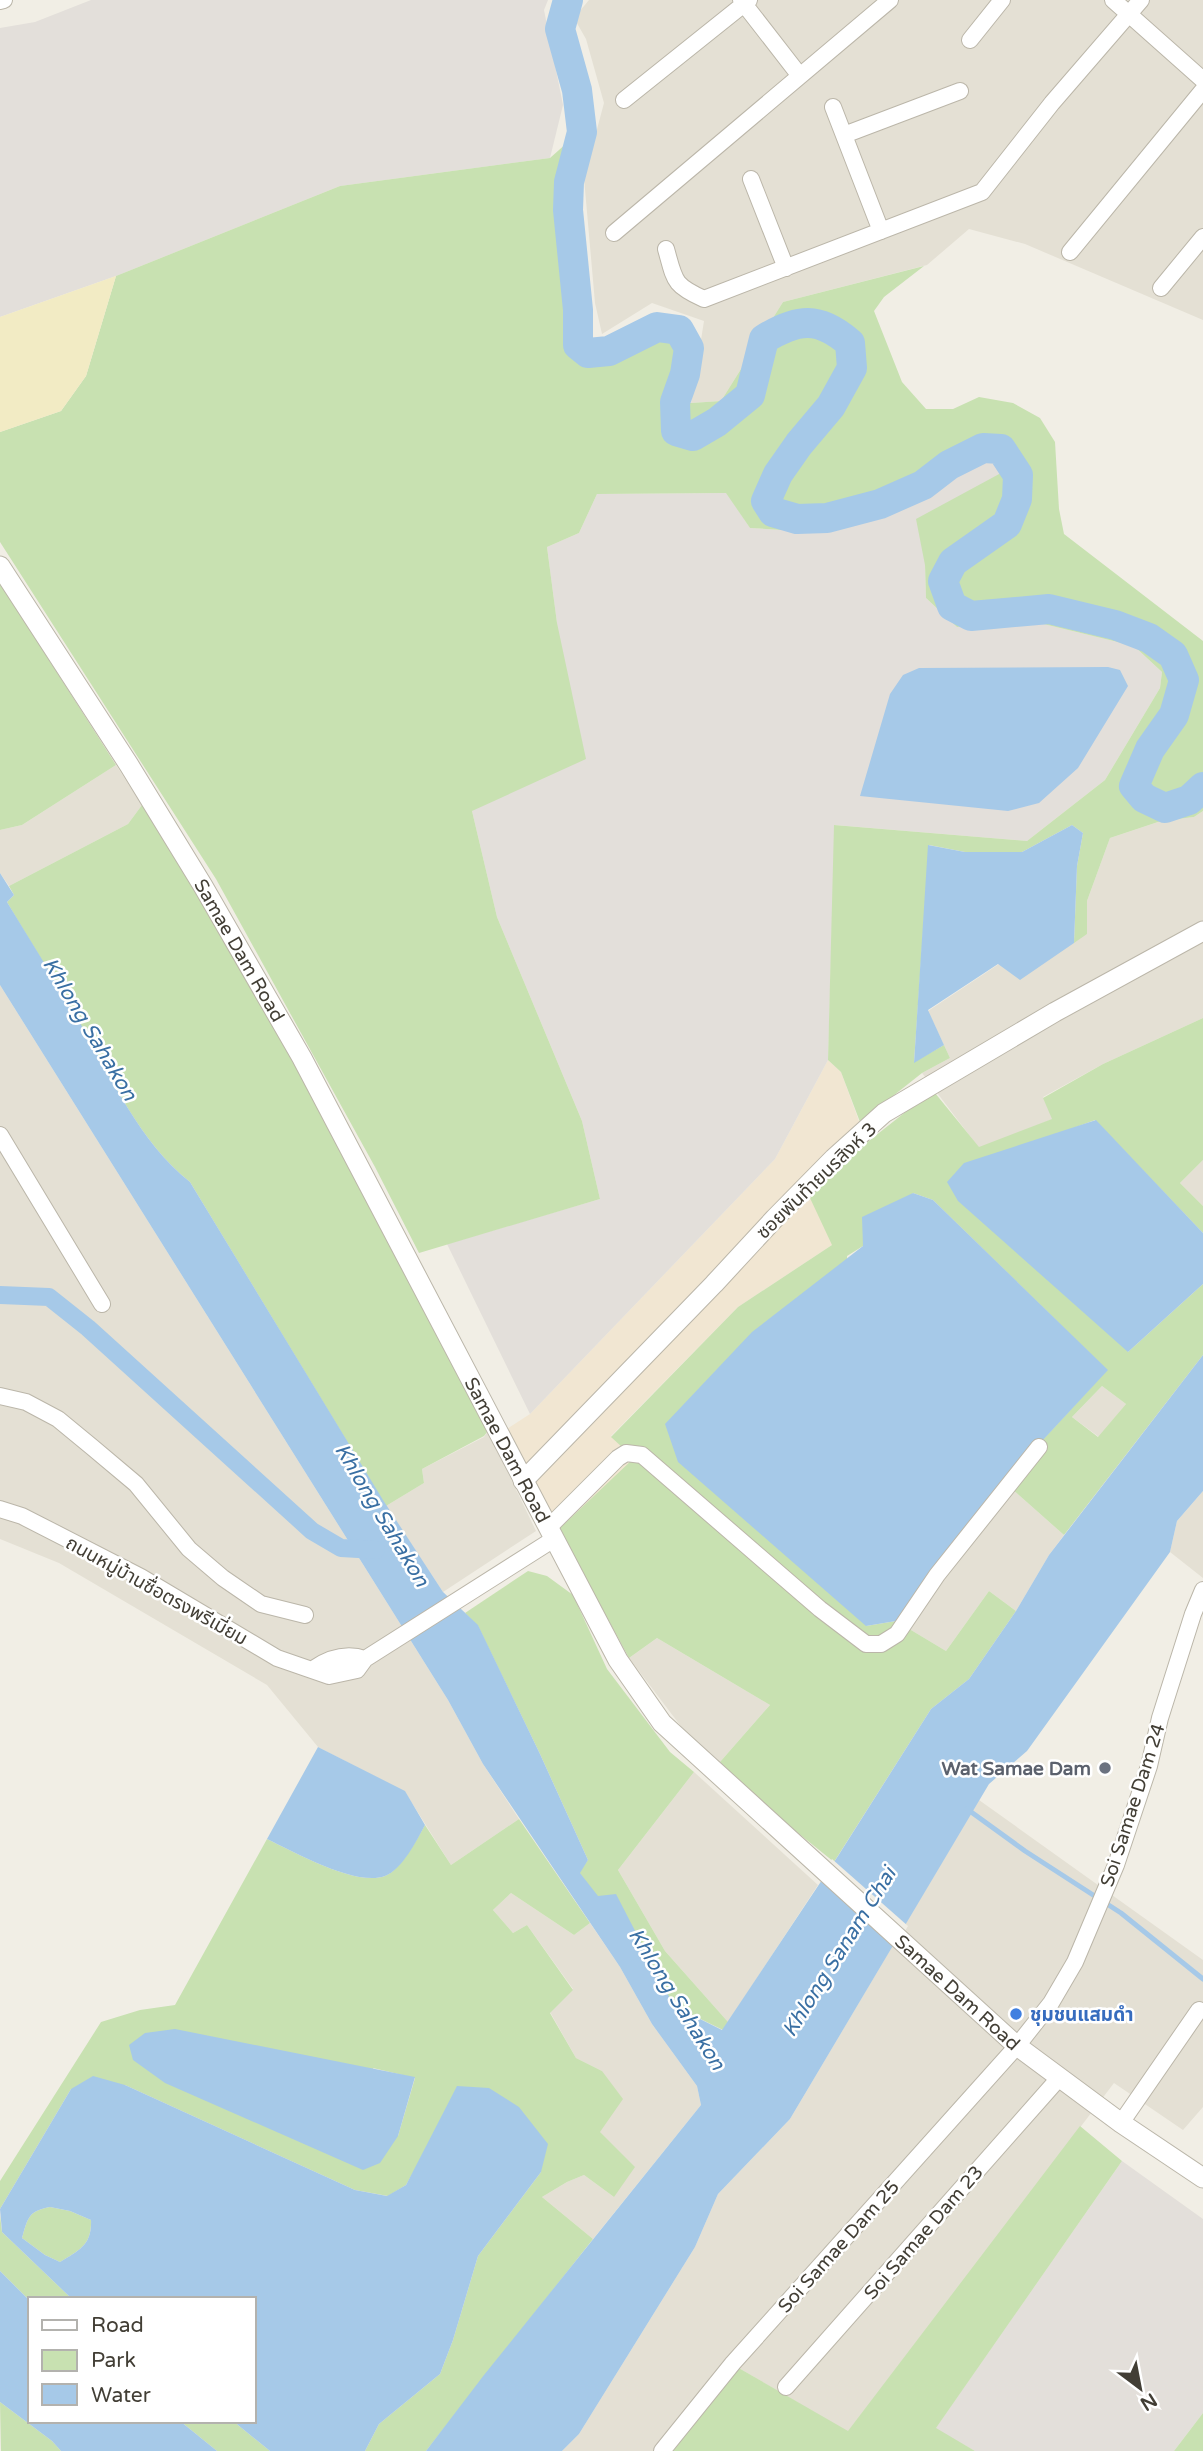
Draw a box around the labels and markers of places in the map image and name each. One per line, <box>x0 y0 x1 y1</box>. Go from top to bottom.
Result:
place label: Wat Samae Dam <box>942 1758 1091 1780</box>
marker: Wat Samae Dam <box>1097 1760 1113 1776</box>
place label: ชุมชนแสมดำ <box>1030 2004 1133 2026</box>
marker: ชุมชนแสมดำ <box>1008 2006 1024 2022</box>

